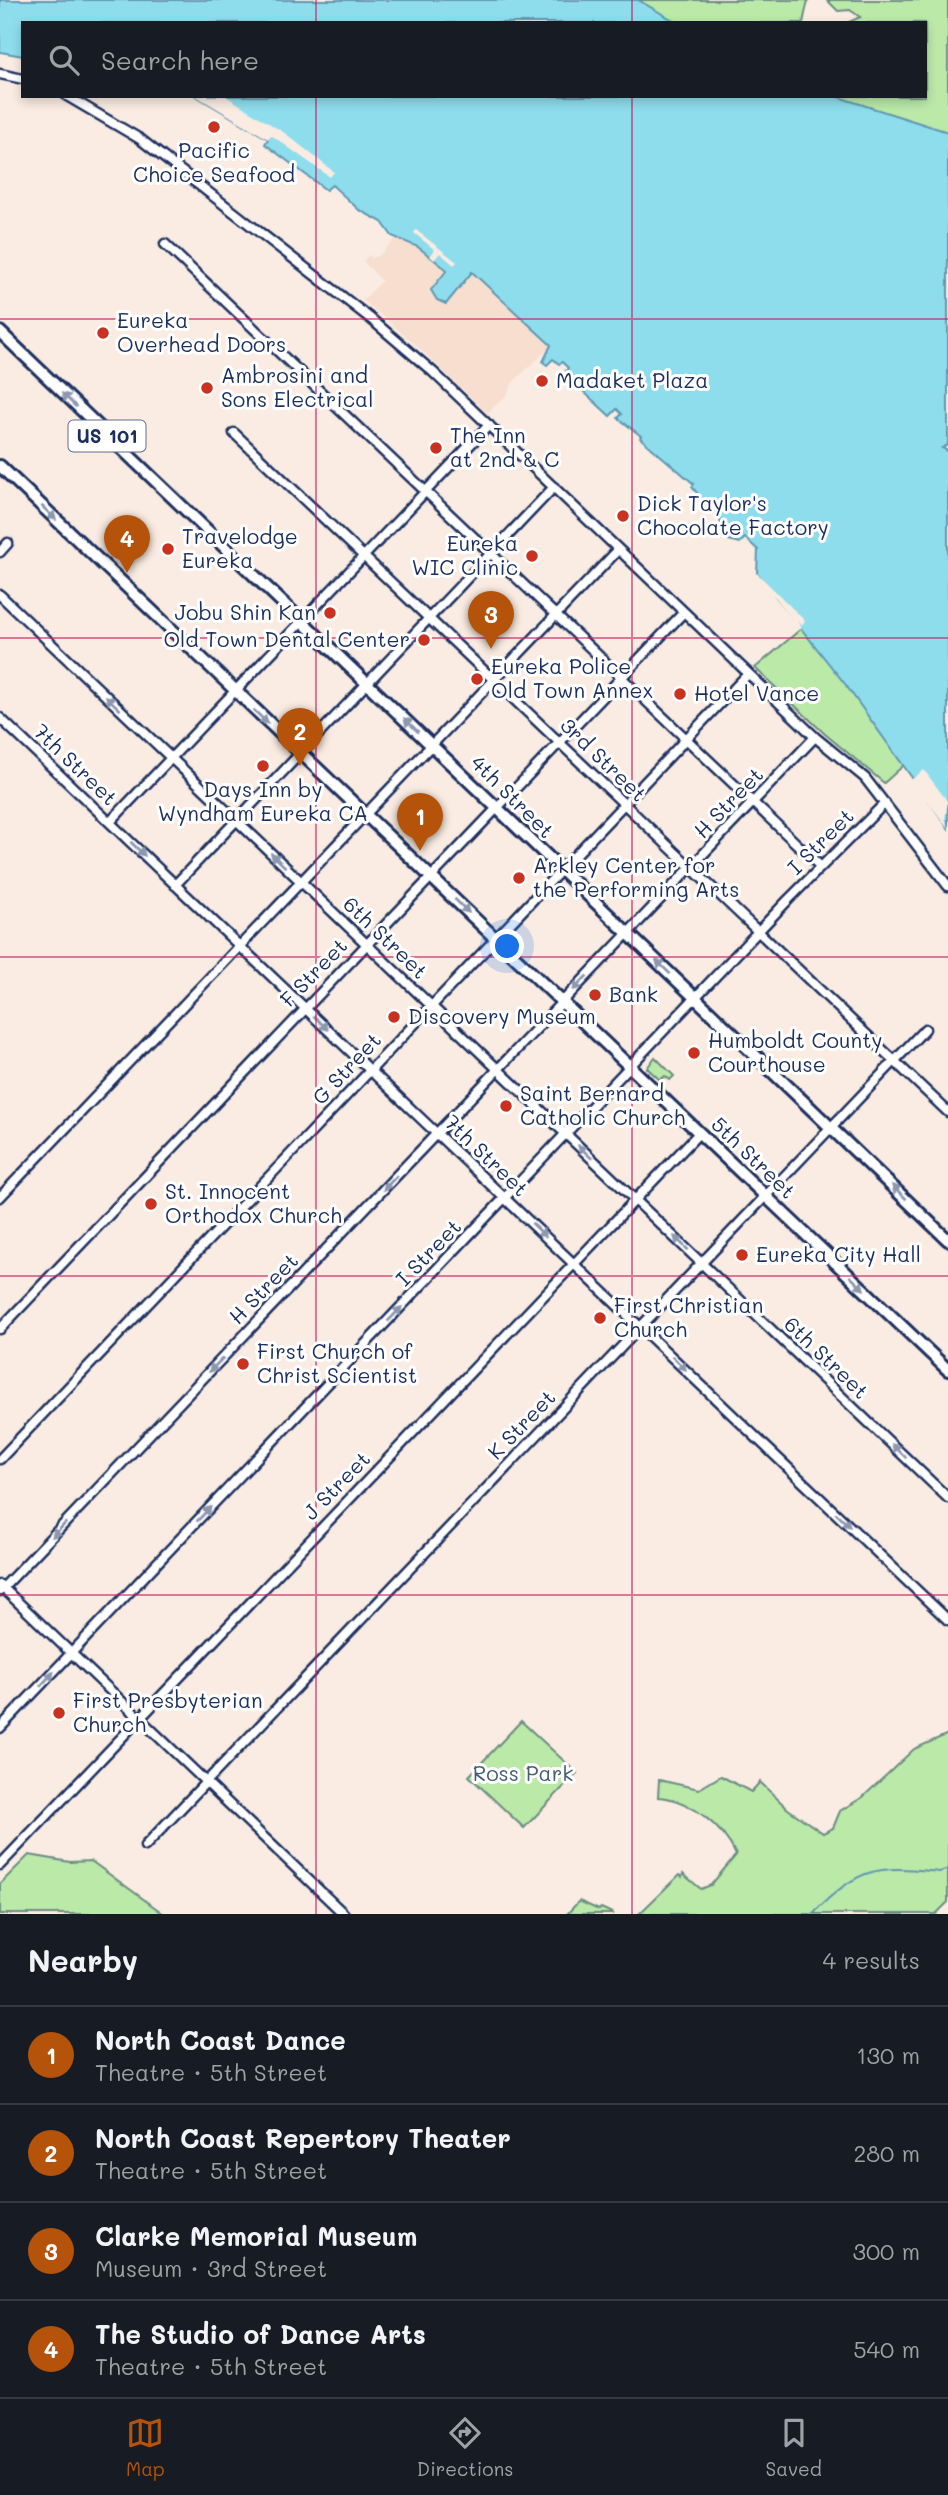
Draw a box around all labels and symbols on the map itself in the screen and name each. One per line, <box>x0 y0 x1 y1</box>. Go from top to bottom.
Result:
marker: Pacific Choice Seafood <box>206 119 222 135</box>
place label: Pacific Choice Seafood <box>133 136 295 187</box>
place label: Eureka Overhead Doors <box>117 306 286 357</box>
marker: Eureka Overhead Doors <box>95 325 111 341</box>
place label: Ambrosini and Sons Electrical <box>221 361 373 412</box>
place label: Madaket Plaza <box>556 366 708 393</box>
marker: Madaket Plaza <box>534 373 550 389</box>
marker: Ambrosini and Sons Electrical <box>199 380 215 396</box>
one-way arrow <box>62 392 78 409</box>
road number: US 101 <box>68 420 146 452</box>
place label: The Inn at 2nd & C <box>450 421 559 472</box>
marker: The Inn at 2nd & C <box>428 440 444 456</box>
place label: Dick Taylor's Chocolate Factory <box>637 489 829 540</box>
one-way arrow <box>40 505 57 521</box>
marker: Dick Taylor's Chocolate Factory <box>615 508 631 524</box>
pin: 4 <box>104 515 150 573</box>
place label: Travelodge Eureka <box>182 522 298 573</box>
place label: Eureka WIC Clinic <box>412 529 518 580</box>
marker: Travelodge Eureka <box>160 541 176 557</box>
marker: Eureka WIC Clinic <box>524 548 540 564</box>
pin: 3 <box>468 591 514 649</box>
place label: Jobu Shin Kan <box>175 598 316 625</box>
marker: Jobu Shin Kan <box>322 605 338 621</box>
place label: Old Town Dental Center <box>163 625 410 652</box>
marker: Old Town Dental Center <box>416 632 432 648</box>
place label: Eureka Police Old Town Annex <box>491 652 653 703</box>
marker: Eureka Police Old Town Annex <box>469 671 485 687</box>
place label: Hotel Vance <box>694 679 819 706</box>
marker: Hotel Vance <box>672 686 688 702</box>
one-way arrow <box>105 694 122 711</box>
one-way arrow <box>252 708 269 724</box>
pin: 2 <box>277 708 323 766</box>
street label: 3rd Street <box>555 711 653 807</box>
street label: 7th Street <box>28 717 124 811</box>
one-way arrow <box>403 718 420 734</box>
street label: 4th Street <box>466 749 560 843</box>
marker: Days Inn by Wyndham Eureka CA <box>255 758 271 774</box>
street label: H Street <box>687 761 768 843</box>
place label: Days Inn by Wyndham Eureka CA <box>158 775 368 826</box>
pin: 1 <box>397 793 443 851</box>
street label: I Street <box>781 802 859 880</box>
one-way arrow <box>129 841 146 857</box>
place label: Arkley Center for the Performing Arts <box>533 851 740 902</box>
one-way arrow <box>270 852 287 868</box>
marker: Arkley Center for the Performing Arts <box>511 870 527 886</box>
street label: 6th Street <box>338 890 434 984</box>
one-way arrow <box>453 898 470 914</box>
your location <box>490 929 524 963</box>
street label: F Street <box>274 932 352 1012</box>
one-way arrow <box>655 959 672 976</box>
one-way arrow <box>572 974 588 991</box>
place label: Bank <box>609 980 658 1007</box>
marker: Bank <box>587 987 603 1003</box>
place label: Discovery Museum <box>408 1002 596 1029</box>
marker: Discovery Museum <box>386 1009 402 1025</box>
one-way arrow <box>312 1014 329 1030</box>
street label: G Street <box>306 1026 386 1110</box>
place label: Humboldt County Courthouse <box>708 1026 882 1077</box>
marker: Humboldt County Courthouse <box>686 1045 702 1061</box>
place label: Saint Bernard Catholic Church <box>520 1079 685 1130</box>
marker: Saint Bernard Catholic Church <box>498 1098 514 1114</box>
street label: 7th Street <box>439 1108 535 1202</box>
street label: 5th Street <box>706 1110 802 1204</box>
one-way arrow <box>577 1144 594 1160</box>
one-way arrow <box>382 1174 398 1191</box>
place label: St. Innocent Orthodox Church <box>165 1177 342 1228</box>
one-way arrow <box>891 1185 908 1201</box>
marker: St. Innocent Orthodox Church <box>143 1196 159 1212</box>
street label: I Street <box>389 1213 466 1291</box>
one-way arrow <box>530 1222 547 1238</box>
one-way arrow <box>673 1235 690 1251</box>
place label: Eureka City Hall <box>756 1240 921 1267</box>
street label: H Street <box>222 1247 303 1329</box>
marker: Eureka City Hall <box>734 1247 750 1263</box>
one-way arrow <box>848 1275 865 1291</box>
place label: First Christian Church <box>614 1291 763 1342</box>
one-way arrow <box>386 1306 402 1323</box>
marker: First Christian Church <box>592 1310 608 1326</box>
street label: 6th Street <box>779 1310 875 1404</box>
place label: First Church of Christ Scientist <box>257 1337 417 1388</box>
one-way arrow <box>670 1354 687 1370</box>
one-way arrow <box>208 1356 224 1373</box>
marker: First Church of Christ Scientist <box>235 1356 251 1372</box>
street label: K Street <box>481 1384 561 1464</box>
one-way arrow <box>890 1443 908 1459</box>
street label: J Street <box>297 1445 375 1525</box>
one-way arrow <box>195 1506 211 1523</box>
one-way arrow <box>834 1512 852 1528</box>
one-way arrow <box>50 1521 67 1538</box>
one-way arrow <box>38 1671 54 1688</box>
place label: First Presbyterian Church <box>73 1686 263 1737</box>
marker: First Presbyterian Church <box>51 1705 67 1721</box>
park label: Ross Park <box>473 1759 573 1786</box>

